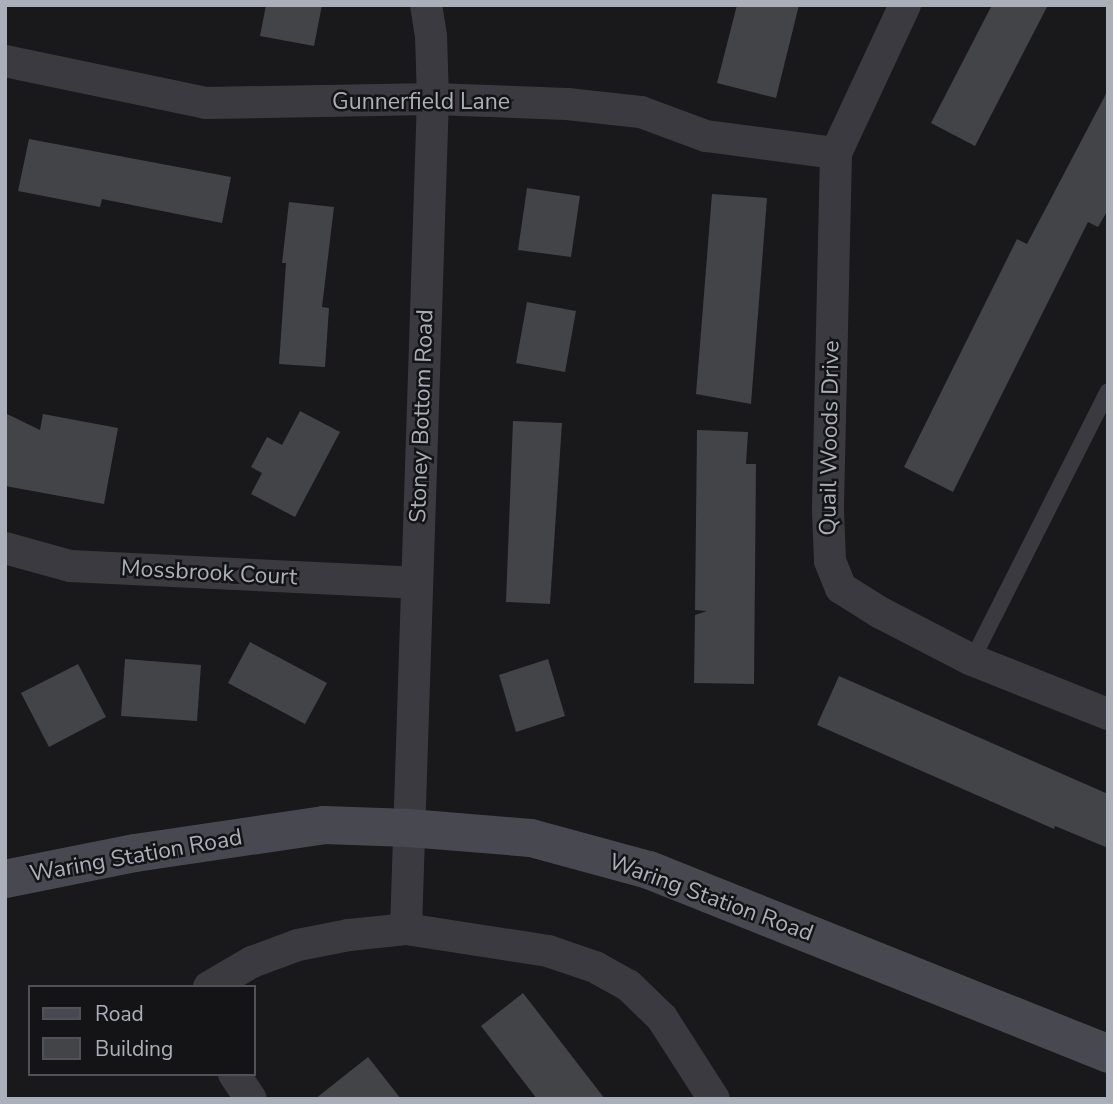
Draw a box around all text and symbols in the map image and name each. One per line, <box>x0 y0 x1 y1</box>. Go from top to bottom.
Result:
street label: Gunnerfield Lane <box>332 88 510 116</box>
street label: Stoney Bottom Road <box>404 309 440 523</box>
street label: Quail Woods Drive <box>814 340 846 536</box>
street label: Mossbrook Court <box>120 555 298 591</box>
street label: Waring Station Road <box>28 824 244 888</box>
street label: Waring Station Road <box>605 848 817 948</box>
legend <box>28 985 256 1076</box>
text: Road <box>95 1000 144 1028</box>
text: Building <box>95 1035 173 1063</box>

